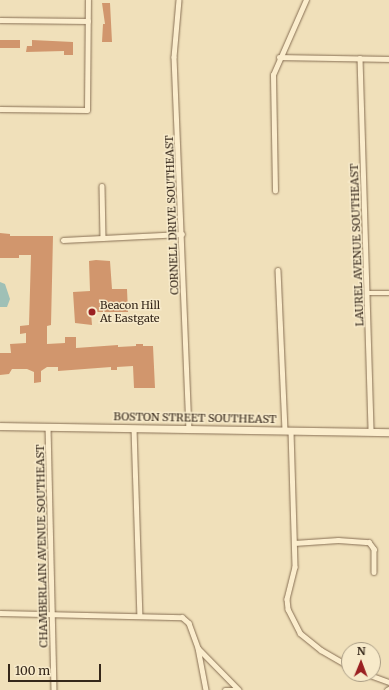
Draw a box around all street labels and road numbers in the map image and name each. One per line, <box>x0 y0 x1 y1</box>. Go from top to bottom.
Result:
street label: CORNELL DRIVE SOUTHEAST <box>163 135 181 295</box>
street label: LAUREL AVENUE SOUTHEAST <box>348 163 366 327</box>
street label: BOSTON STREET SOUTHEAST <box>113 410 277 426</box>
street label: CHAMBERLAIN AVENUE SOUTHEAST <box>34 444 50 648</box>

